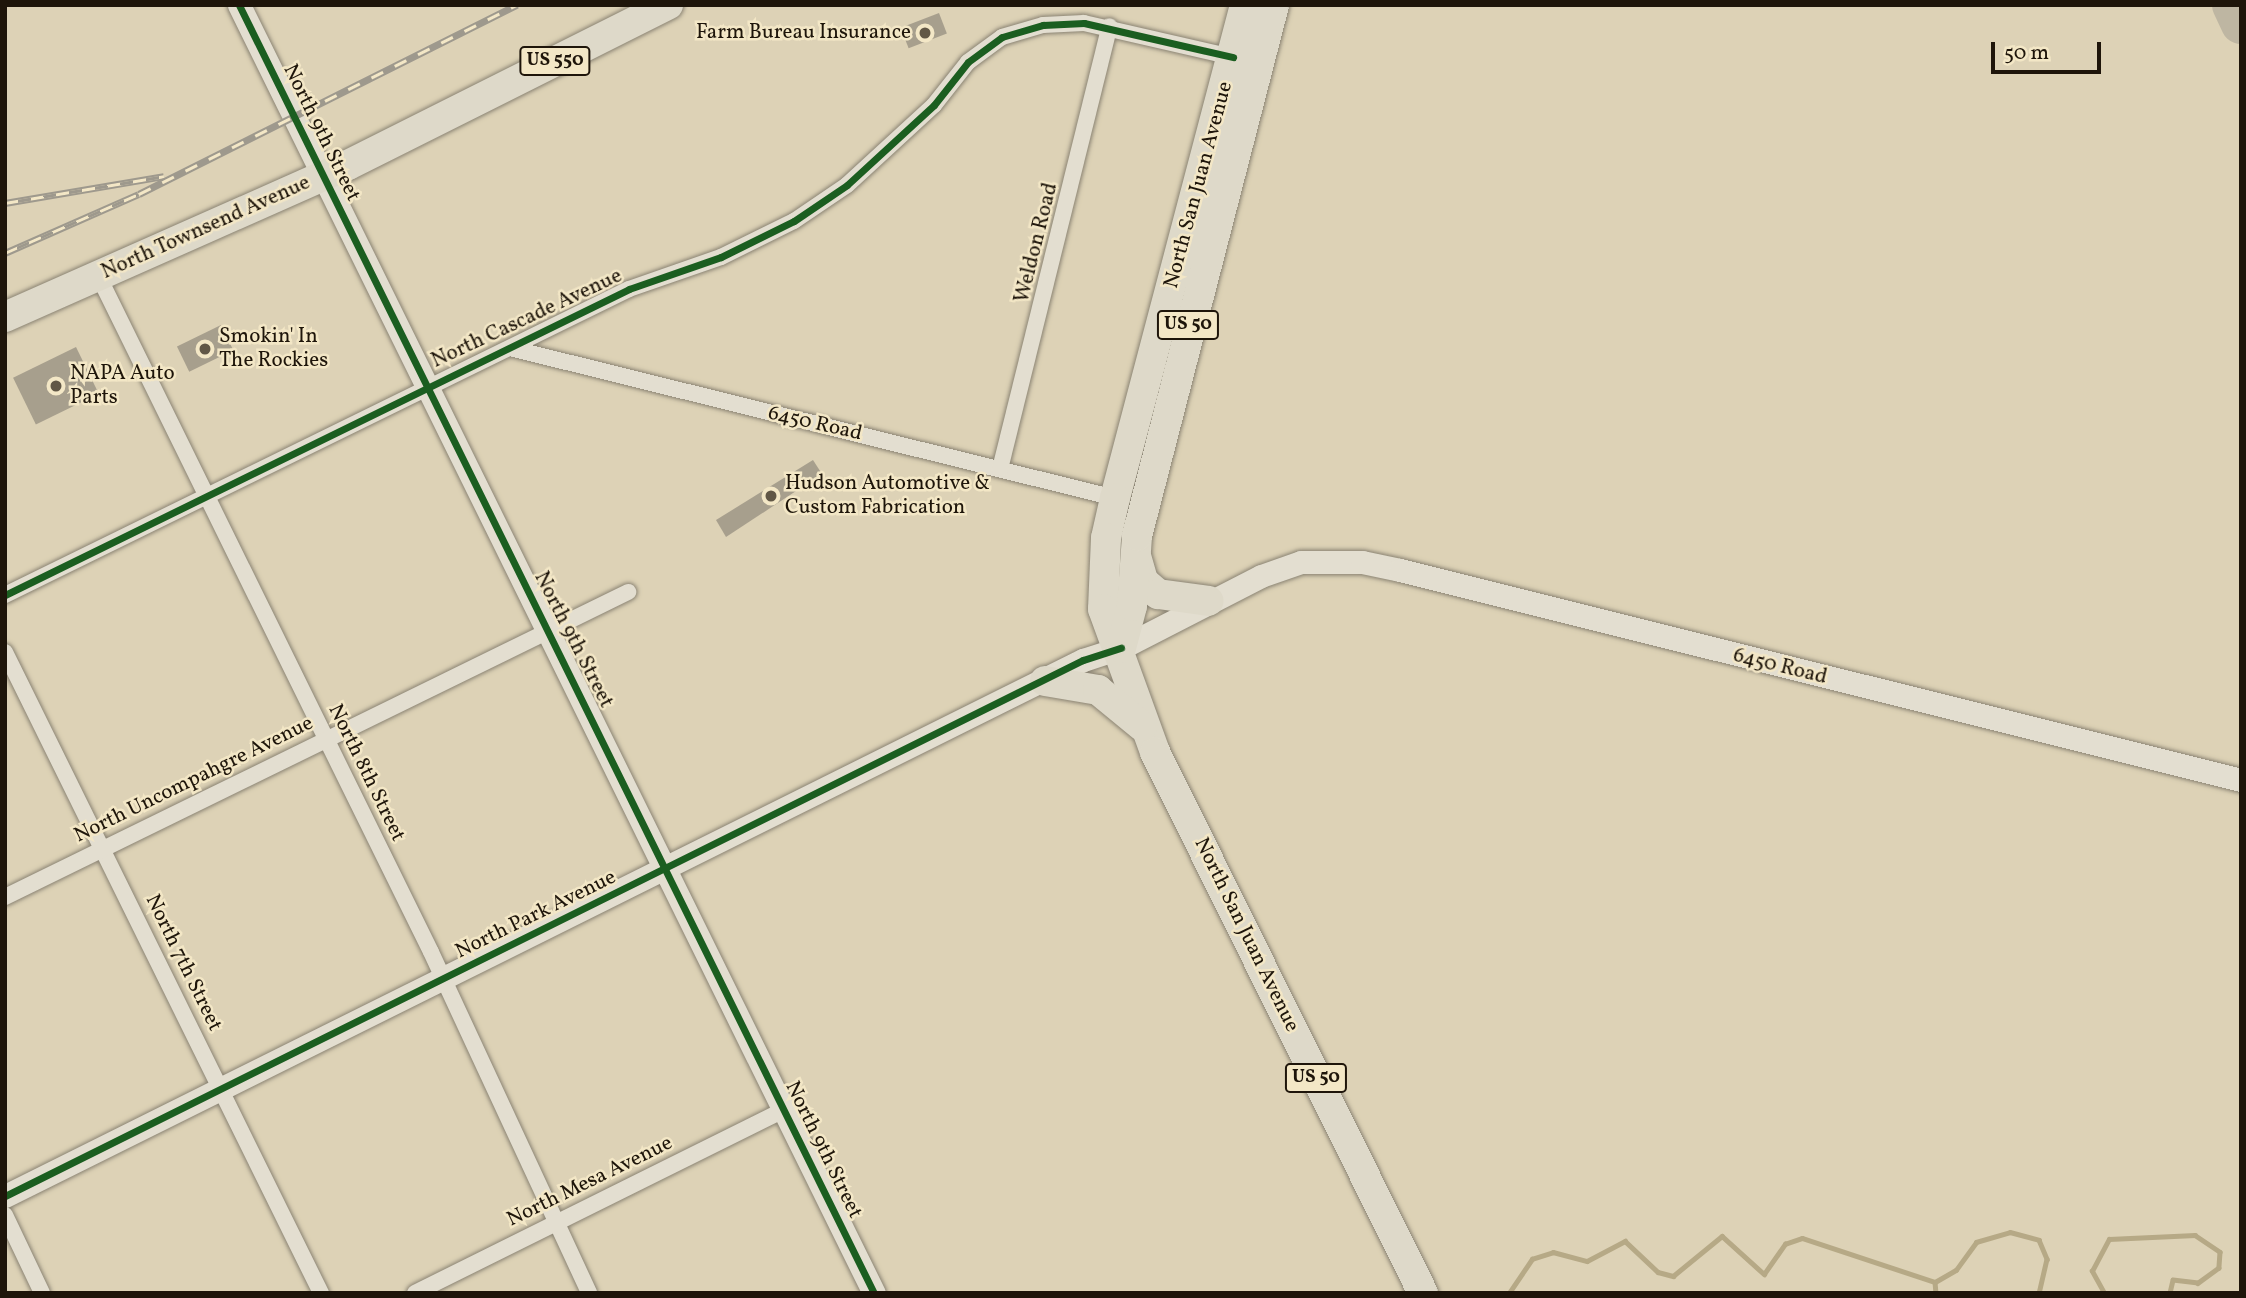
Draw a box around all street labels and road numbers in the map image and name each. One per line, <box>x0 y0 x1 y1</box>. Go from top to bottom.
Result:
road number: US 550 <box>518 45 592 76</box>
street label: North 9th Street <box>277 60 365 206</box>
street label: North San Juan Avenue <box>1159 79 1239 291</box>
street label: North Townsend Avenue <box>97 170 315 286</box>
street label: Weldon Road <box>1010 180 1064 306</box>
street label: North Cascade Avenue <box>428 264 626 374</box>
road number: US 50 <box>1156 310 1220 340</box>
street label: 6450 Road <box>765 401 865 447</box>
street label: North 9th Street <box>528 568 618 712</box>
street label: 6450 Road <box>1730 643 1830 691</box>
street label: North 8th Street <box>322 700 410 846</box>
street label: North Uncompahgre Avenue <box>70 711 318 849</box>
street label: North San Juan Avenue <box>1188 834 1304 1036</box>
street label: North Park Avenue <box>452 865 620 965</box>
street label: North 7th Street <box>139 891 227 1035</box>
road number: US 50 <box>1284 1062 1348 1094</box>
street label: North 9th Street <box>779 1077 867 1223</box>
street label: North Mesa Avenue <box>503 1131 677 1233</box>

